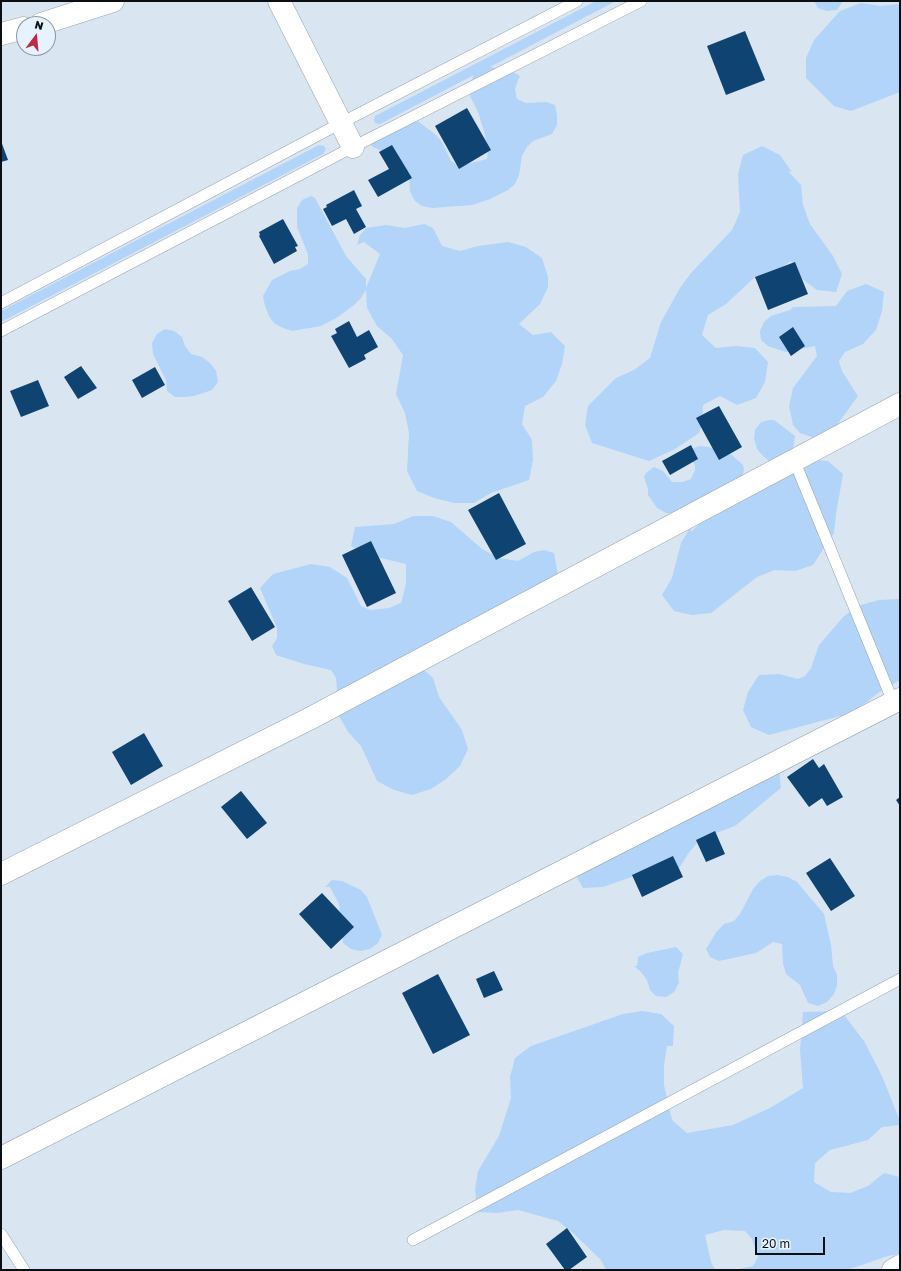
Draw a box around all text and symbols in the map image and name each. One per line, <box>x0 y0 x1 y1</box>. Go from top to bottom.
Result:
north arrow <box>16 16 56 56</box>
text: N <box>33 18 45 32</box>
scale bar <box>757 1229 827 1255</box>
text: 20 m <box>762 1236 790 1251</box>

